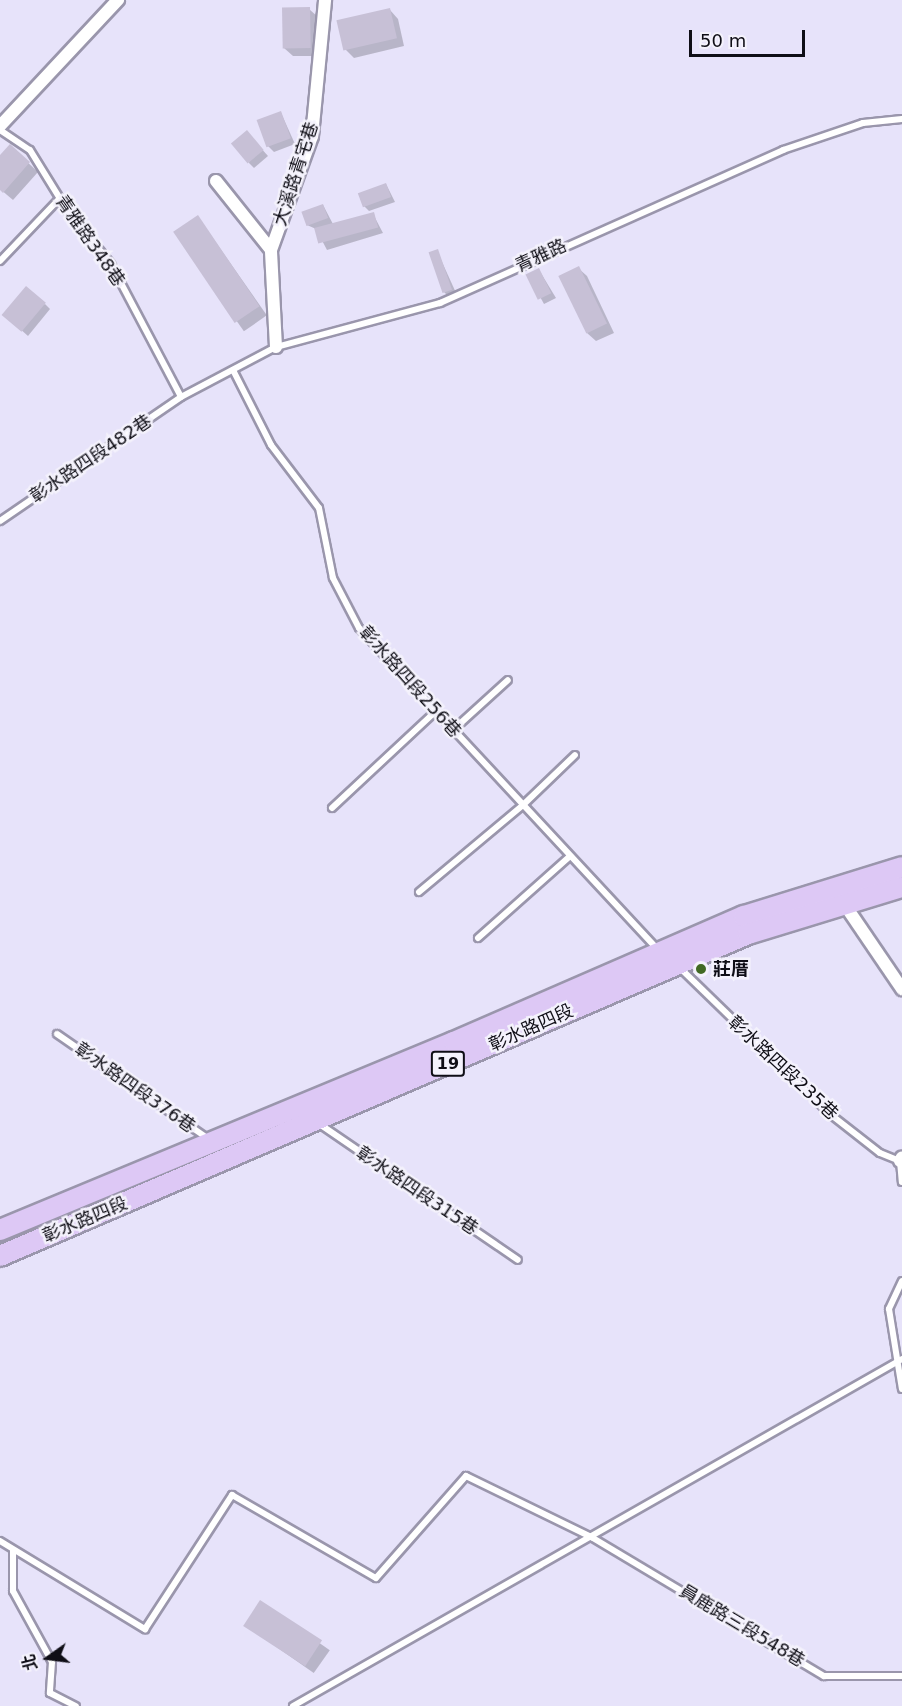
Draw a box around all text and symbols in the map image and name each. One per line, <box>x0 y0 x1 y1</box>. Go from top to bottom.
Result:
scale bar <box>692 18 808 56</box>
text: 50 m <box>700 30 746 51</box>
street label: 大溪路青宅巷 <box>269 119 323 229</box>
street label: 青雅路348巷 <box>51 191 129 291</box>
street label: 青雅路 <box>512 235 570 277</box>
street label: 彰水路四段482巷 <box>26 410 156 508</box>
street label: 彰水路四段256巷 <box>354 622 466 742</box>
place label: 莊厝 <box>713 958 749 980</box>
marker: 莊厝 <box>694 962 708 976</box>
street label: 彰水路四段 <box>485 1000 577 1056</box>
street label: 彰水路四段235巷 <box>724 1012 842 1124</box>
street label: 彰水路四段376巷 <box>70 1038 200 1138</box>
road number: 19 <box>430 1051 466 1077</box>
street label: 彰水路四段315巷 <box>352 1142 482 1240</box>
street label: 彰水路四段 <box>39 1192 131 1248</box>
street label: 員鹿路三段548巷 <box>675 1580 809 1672</box>
north arrow <box>18 1628 78 1688</box>
text: 北 <box>19 1652 41 1673</box>

